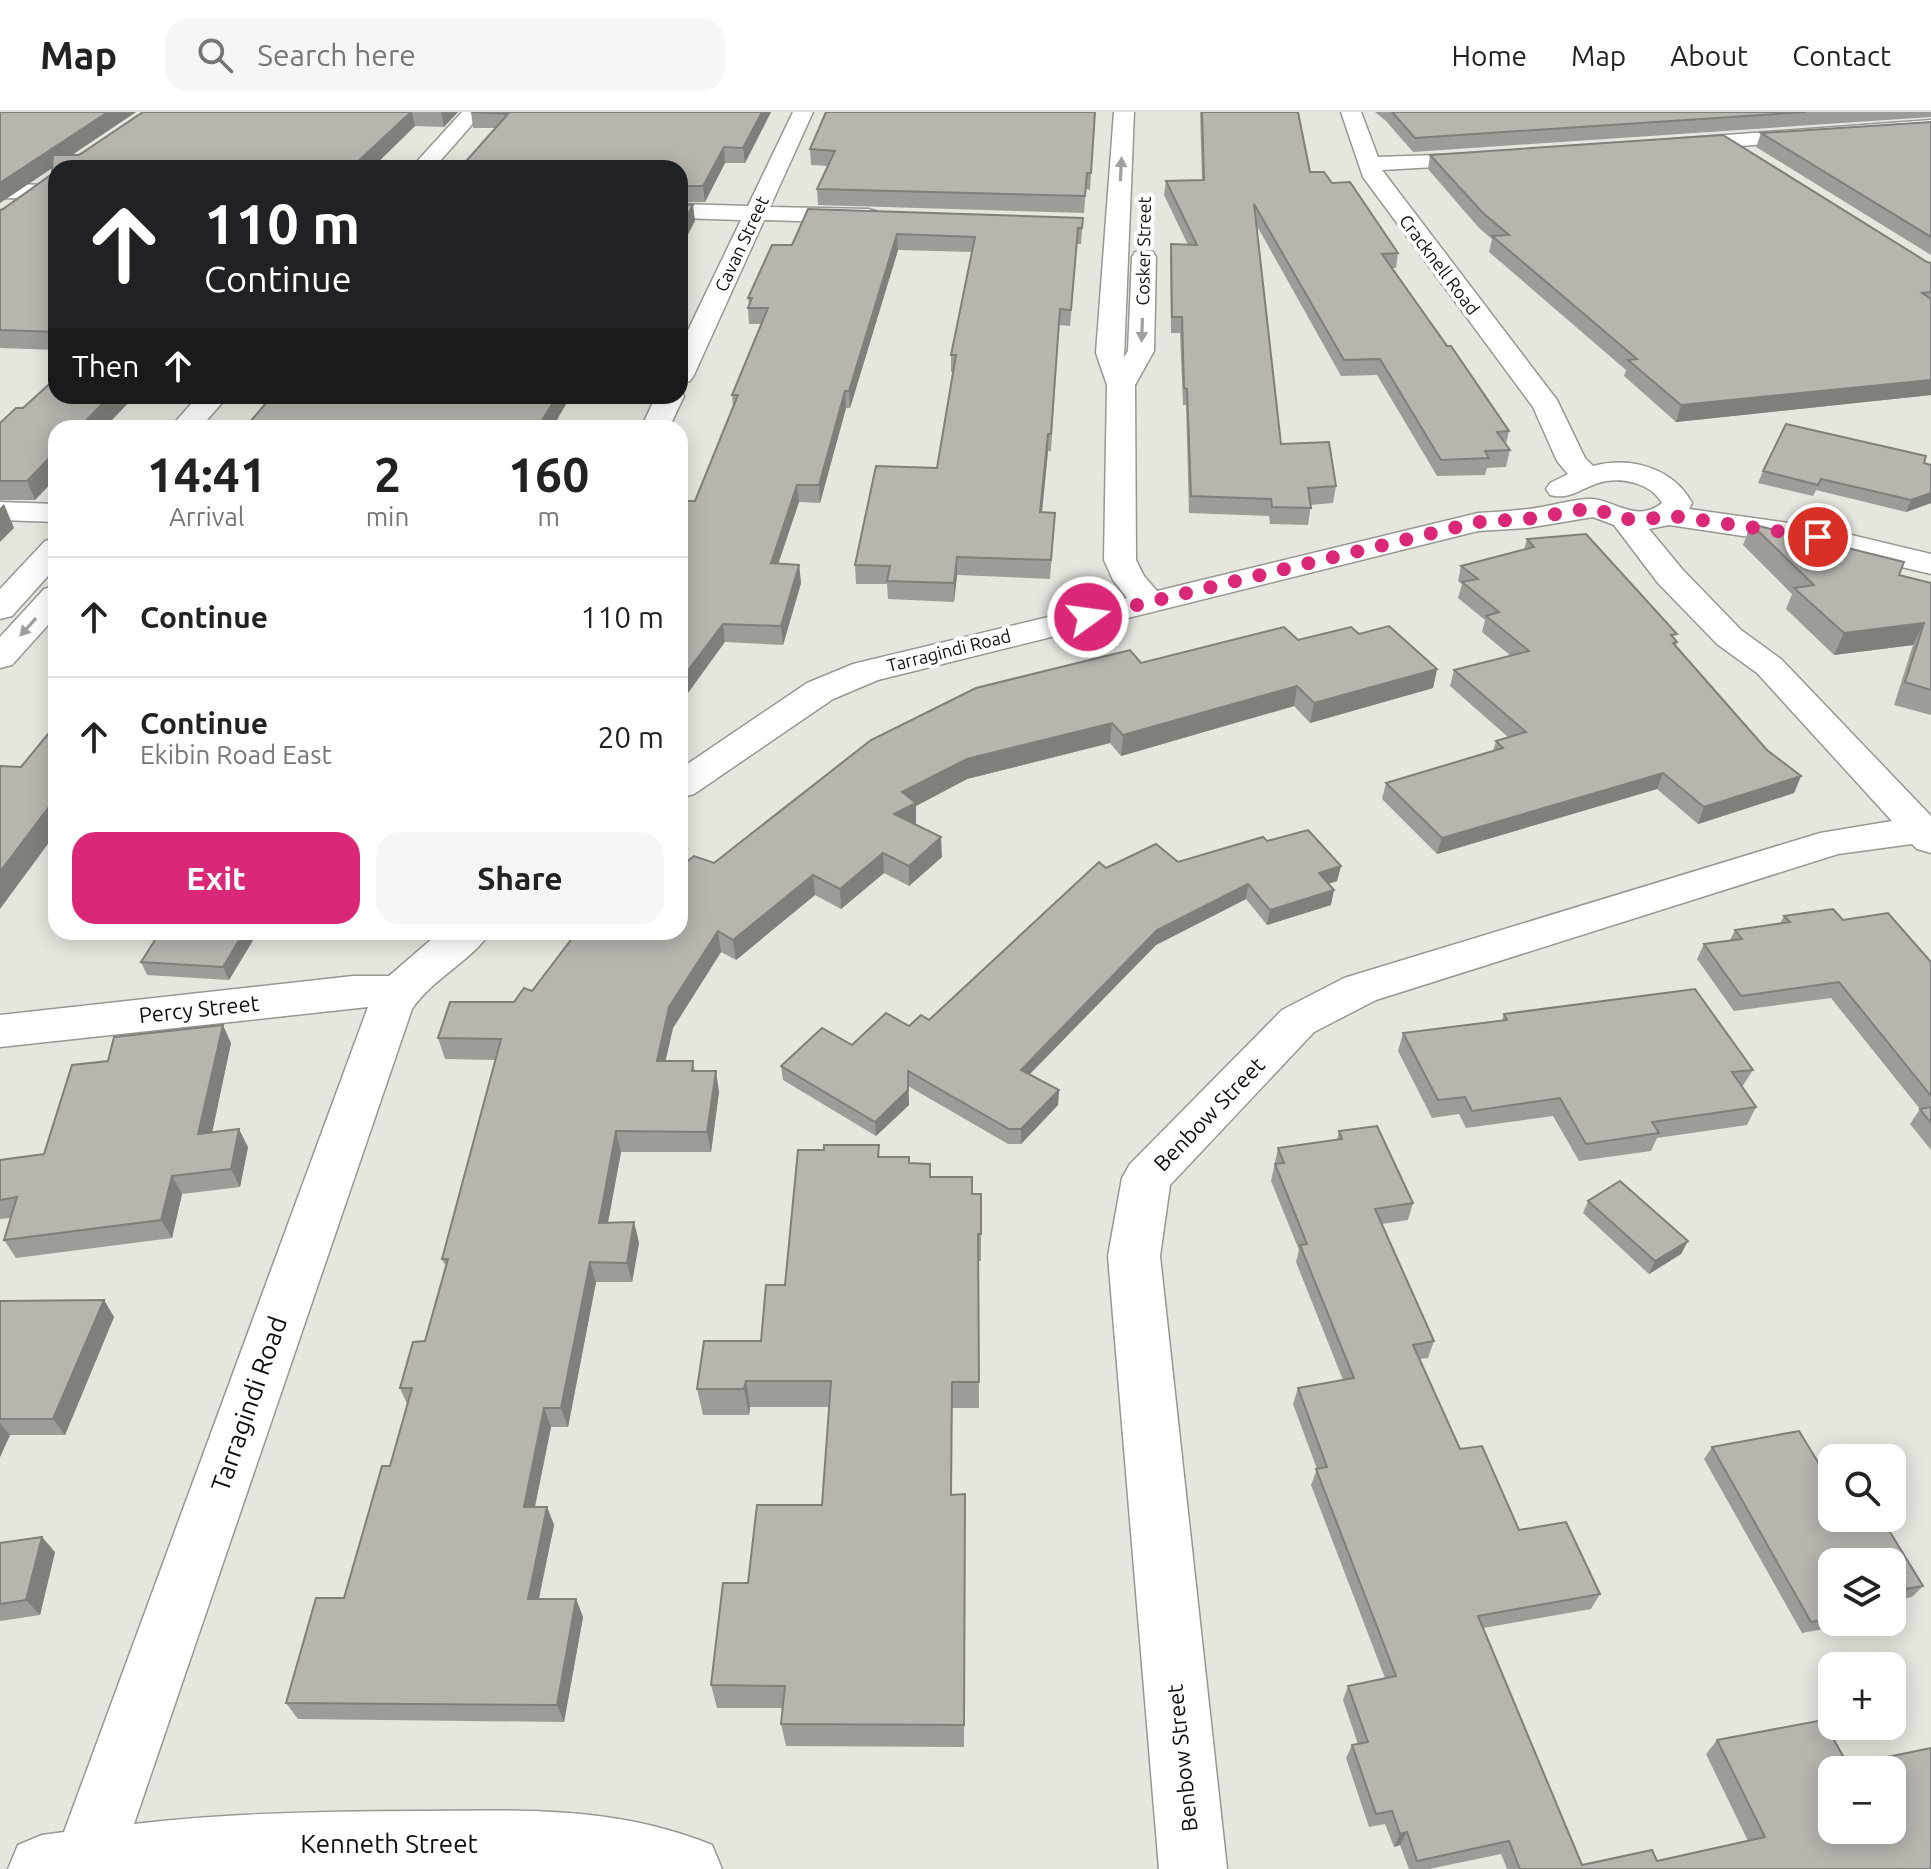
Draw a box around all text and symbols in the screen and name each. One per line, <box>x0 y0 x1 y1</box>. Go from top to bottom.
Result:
search box <box>165 19 725 91</box>
icon: search <box>193 33 237 77</box>
text: Map <box>40 34 117 76</box>
text: Search here <box>257 38 416 72</box>
text: Home <box>1452 40 1527 71</box>
text: Map <box>1571 40 1626 71</box>
text: About <box>1670 40 1748 71</box>
text: Contact <box>1792 40 1891 71</box>
one-way arrow <box>1115 156 1128 181</box>
icon: ahead <box>72 192 176 296</box>
text: 110 m <box>204 192 360 255</box>
street label: Cavan Street <box>710 193 772 294</box>
street label: Cosker Street <box>1132 196 1154 306</box>
street label: Cracknell Road <box>1396 211 1484 318</box>
text: Continue <box>204 258 352 299</box>
one-way arrow <box>1136 318 1148 343</box>
icon: ahead <box>156 344 200 388</box>
text: Then <box>72 349 140 383</box>
text: 14:41 <box>147 447 267 501</box>
text: 2 <box>374 447 401 501</box>
text: 160 <box>508 447 589 501</box>
text: Arrival <box>169 502 245 531</box>
text: min <box>366 502 409 531</box>
text: m <box>537 502 560 531</box>
pin <box>1784 503 1852 571</box>
icon: arrive <box>1796 515 1840 559</box>
position arrow <box>1046 575 1130 659</box>
icon: ahead <box>72 595 116 639</box>
text: Continue <box>140 600 268 634</box>
text: 110 m <box>580 600 664 634</box>
one-way arrow <box>20 616 37 636</box>
street label: Tarragindi Road <box>885 625 1013 675</box>
text: Continue <box>140 706 268 740</box>
icon: ahead <box>72 715 116 759</box>
text: 20 m <box>597 720 664 754</box>
text: Ekibin Road East <box>140 740 332 769</box>
button: Exit <box>72 832 360 924</box>
button: Share <box>376 832 664 924</box>
street label: Percy Street <box>138 990 261 1027</box>
street label: Benbow Street <box>1148 1052 1269 1176</box>
street label: Tarragindi Road <box>205 1312 292 1495</box>
map controls <box>1818 1444 1906 1844</box>
button: search <box>1818 1444 1906 1532</box>
button: layers <box>1818 1548 1906 1636</box>
button: + <box>1818 1652 1906 1740</box>
street label: Benbow Street <box>1161 1683 1202 1833</box>
button: − <box>1818 1756 1906 1844</box>
street label: Kenneth Street <box>300 1829 478 1858</box>

